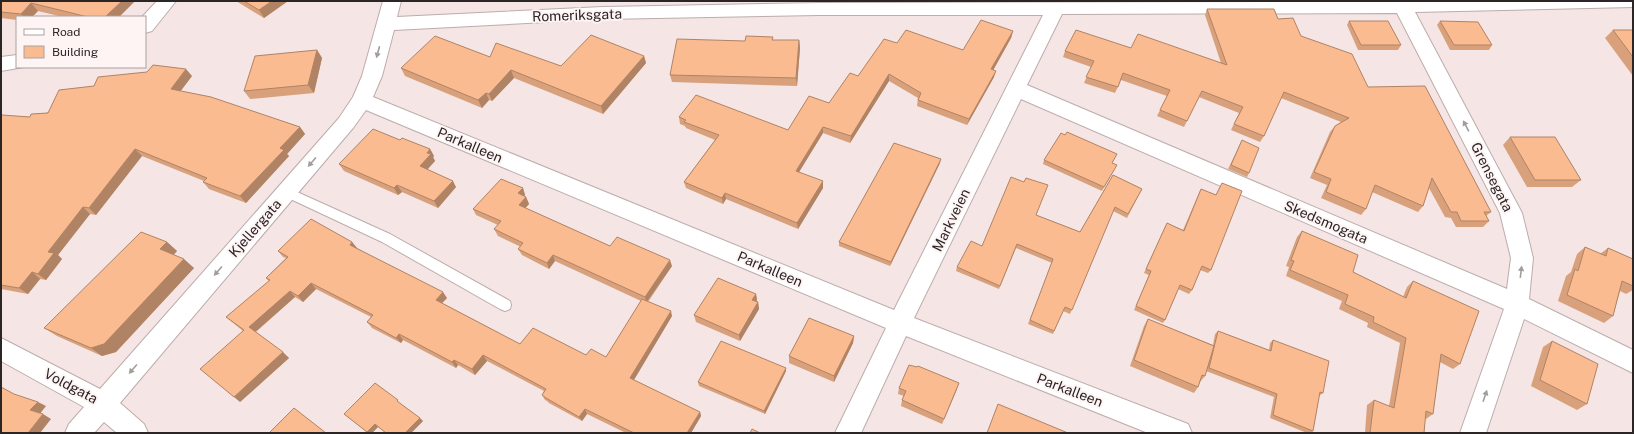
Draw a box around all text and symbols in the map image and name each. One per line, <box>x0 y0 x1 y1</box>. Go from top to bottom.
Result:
street label: Romeriksgata <box>532 5 622 25</box>
legend <box>16 16 146 68</box>
text: Road <box>52 25 80 39</box>
text: Building <box>52 45 98 59</box>
one-way arrow <box>375 46 381 58</box>
one-way arrow <box>1462 121 1469 132</box>
street label: Parkalleen <box>435 124 505 166</box>
street label: Grensegata <box>1468 140 1516 214</box>
one-way arrow <box>308 157 317 167</box>
street label: Markveien <box>929 186 973 254</box>
street label: Kjellergata <box>226 196 284 260</box>
street label: Skedsmogata <box>1282 197 1370 247</box>
street label: Parkalleen <box>735 248 805 290</box>
one-way arrow <box>213 266 223 276</box>
one-way arrow <box>1518 266 1524 278</box>
one-way arrow <box>128 364 138 374</box>
street label: Voldgata <box>42 365 100 407</box>
street label: Parkalleen <box>1035 370 1105 410</box>
one-way arrow <box>1482 390 1488 402</box>

